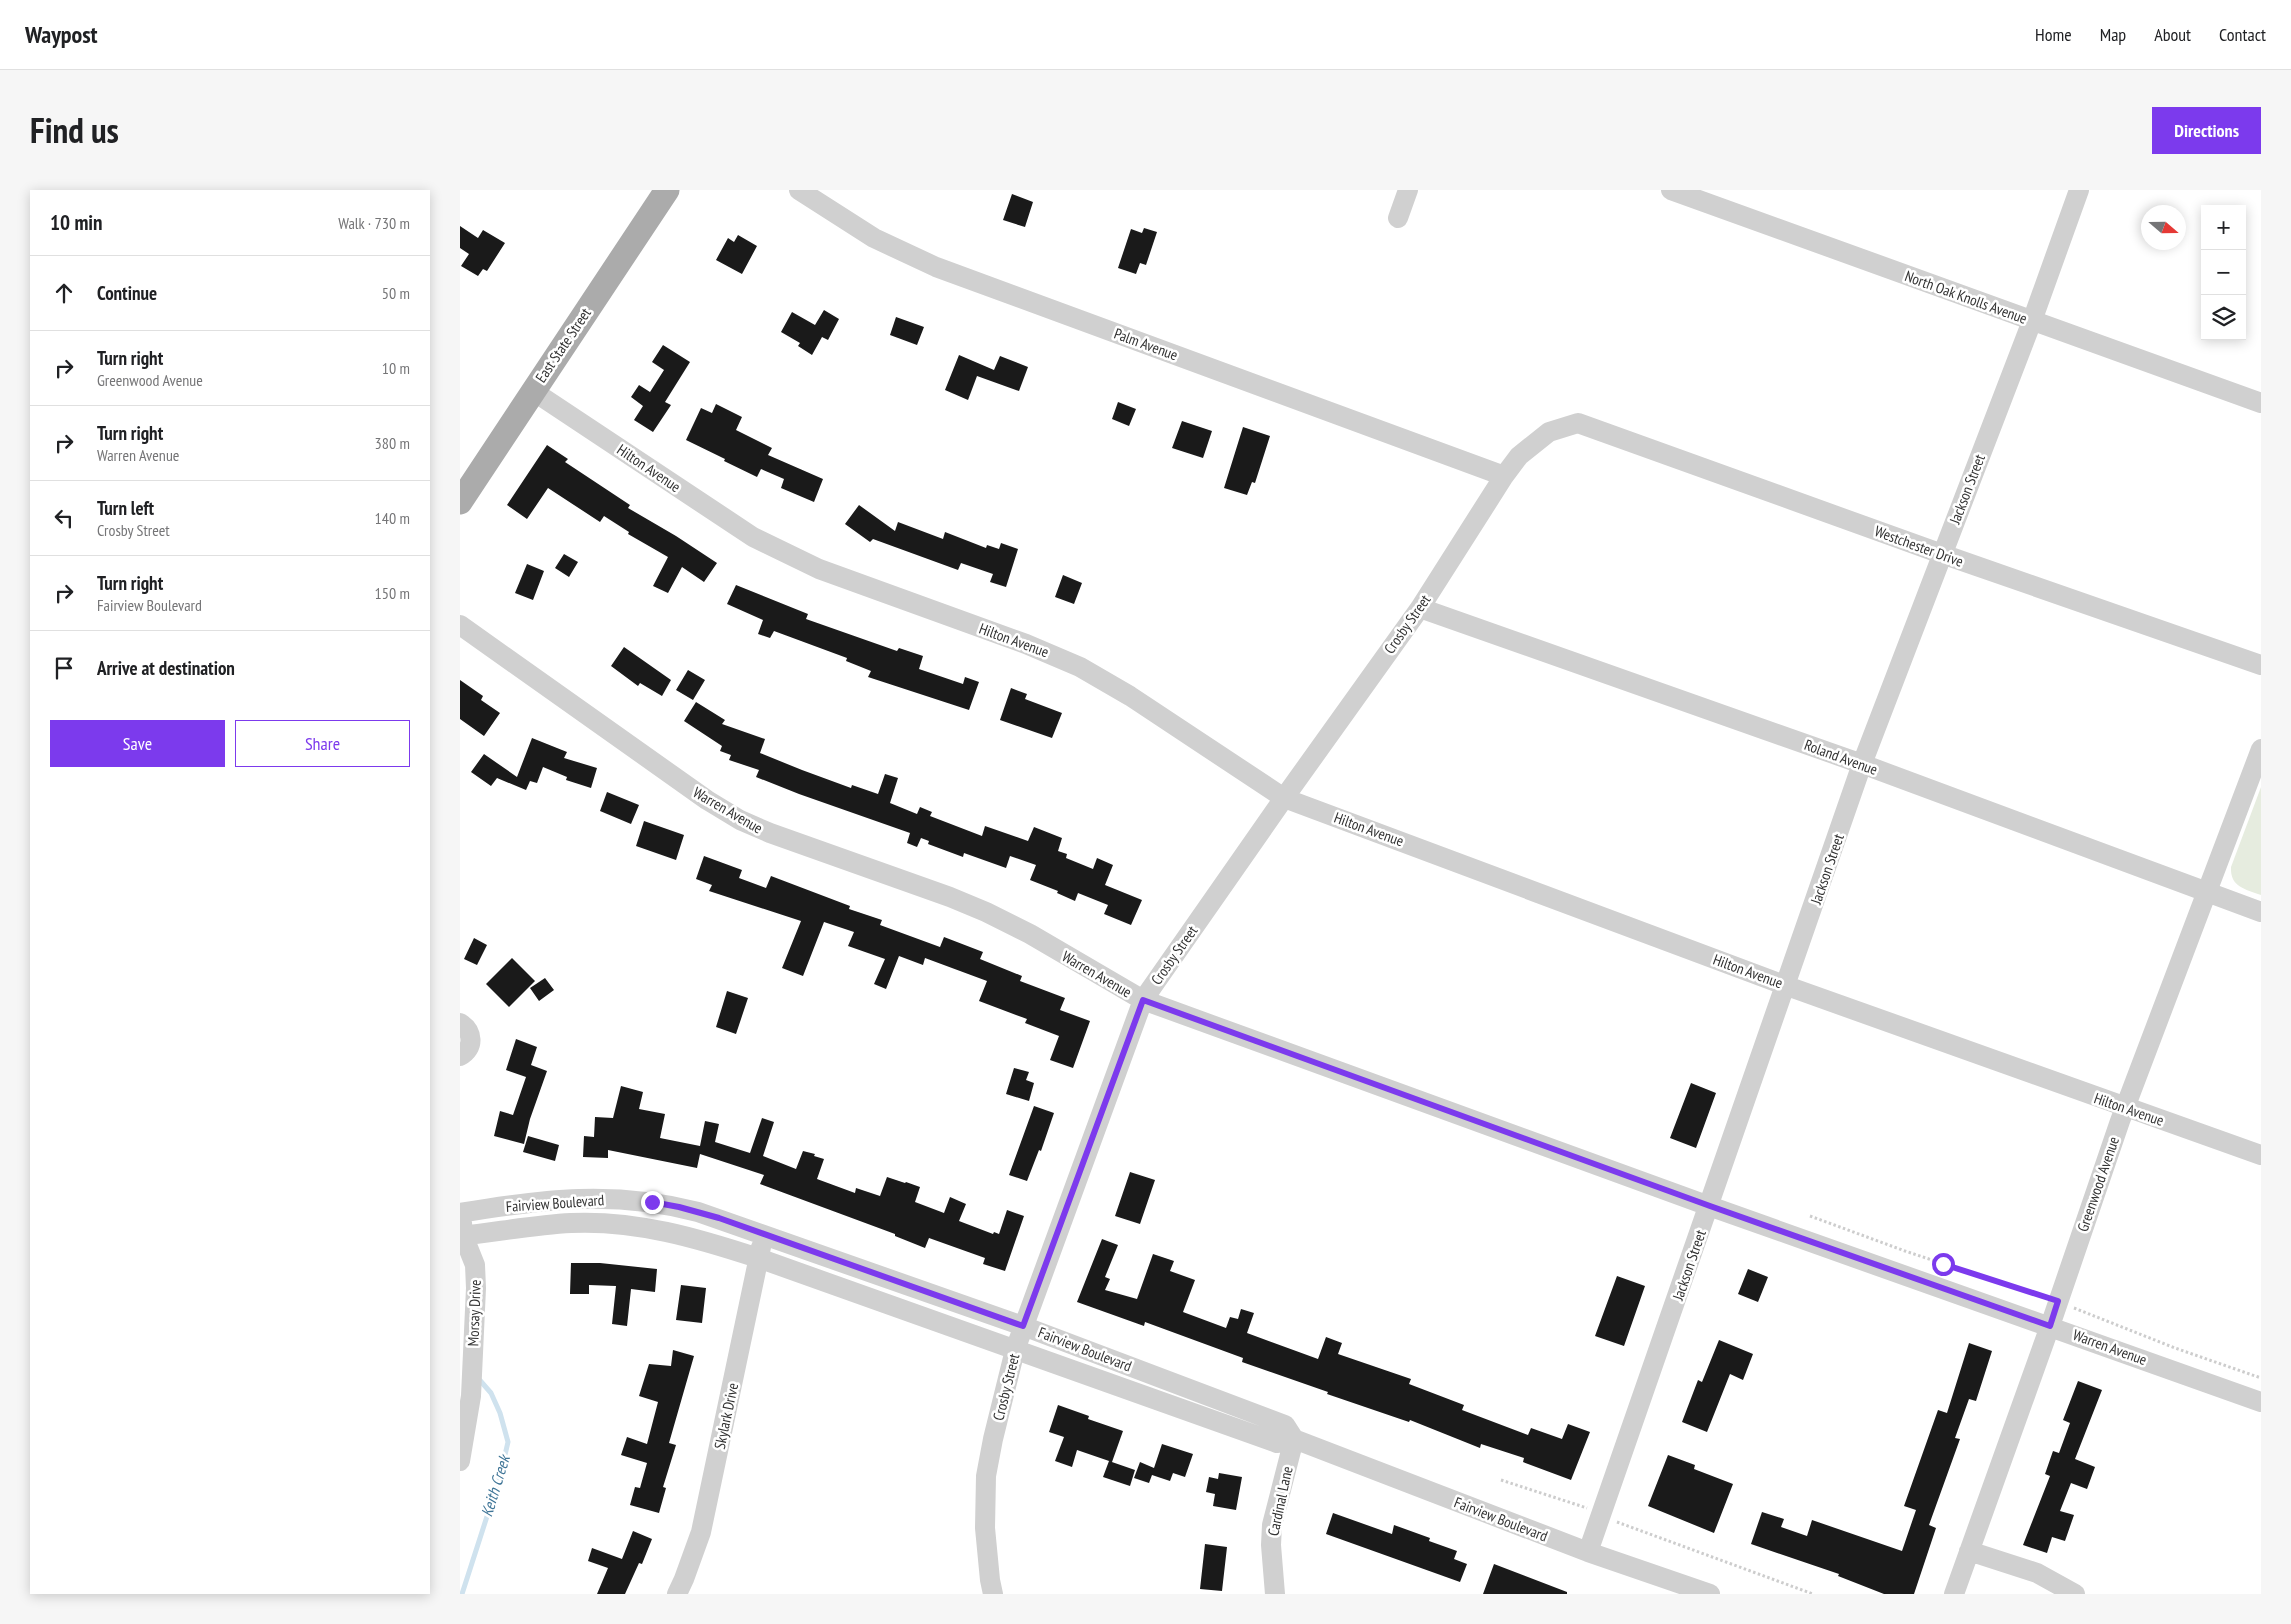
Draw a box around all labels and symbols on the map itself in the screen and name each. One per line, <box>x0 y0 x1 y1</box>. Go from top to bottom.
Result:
north arrow <box>2141 205 2186 250</box>
street label: North Oak Knolls Avenue <box>1902 266 2030 328</box>
street label: East State Street <box>531 304 595 386</box>
street label: Palm Avenue <box>1112 324 1180 364</box>
street label: Hilton Avenue <box>614 440 684 496</box>
street label: Jackson Street <box>1945 451 1989 527</box>
street label: Westchester Drive <box>1872 521 1966 571</box>
street label: Crosby Street <box>1380 591 1434 657</box>
street label: Hilton Avenue <box>977 619 1051 661</box>
street label: Roland Avenue <box>1802 735 1880 779</box>
street label: Warren Avenue <box>690 782 766 838</box>
street label: Hilton Avenue <box>1332 808 1406 850</box>
street label: Jackson Street <box>1806 831 1848 908</box>
street label: Crosby Street <box>1147 922 1201 988</box>
street label: Warren Avenue <box>1059 946 1135 1002</box>
street label: Hilton Avenue <box>1711 950 1785 992</box>
street label: Hilton Avenue <box>2092 1088 2166 1130</box>
street label: Greenwood Avenue <box>2073 1134 2123 1234</box>
street label: Fairview Boulevard <box>505 1190 605 1216</box>
route end <box>641 1191 664 1214</box>
street label: Jackson Street <box>1668 1227 1710 1304</box>
route start <box>1932 1253 1955 1276</box>
street label: Morsay Drive <box>463 1279 485 1347</box>
street label: Fairview Boulevard <box>1036 1323 1134 1375</box>
street label: Warren Avenue <box>2070 1325 2150 1369</box>
street label: Crosby Street <box>989 1352 1023 1422</box>
street label: Skylark Drive <box>710 1381 742 1451</box>
water label: Keith Creek <box>476 1451 514 1519</box>
street label: Cardinal Lane <box>1263 1464 1297 1538</box>
street label: Fairview Boulevard <box>1452 1493 1550 1545</box>

